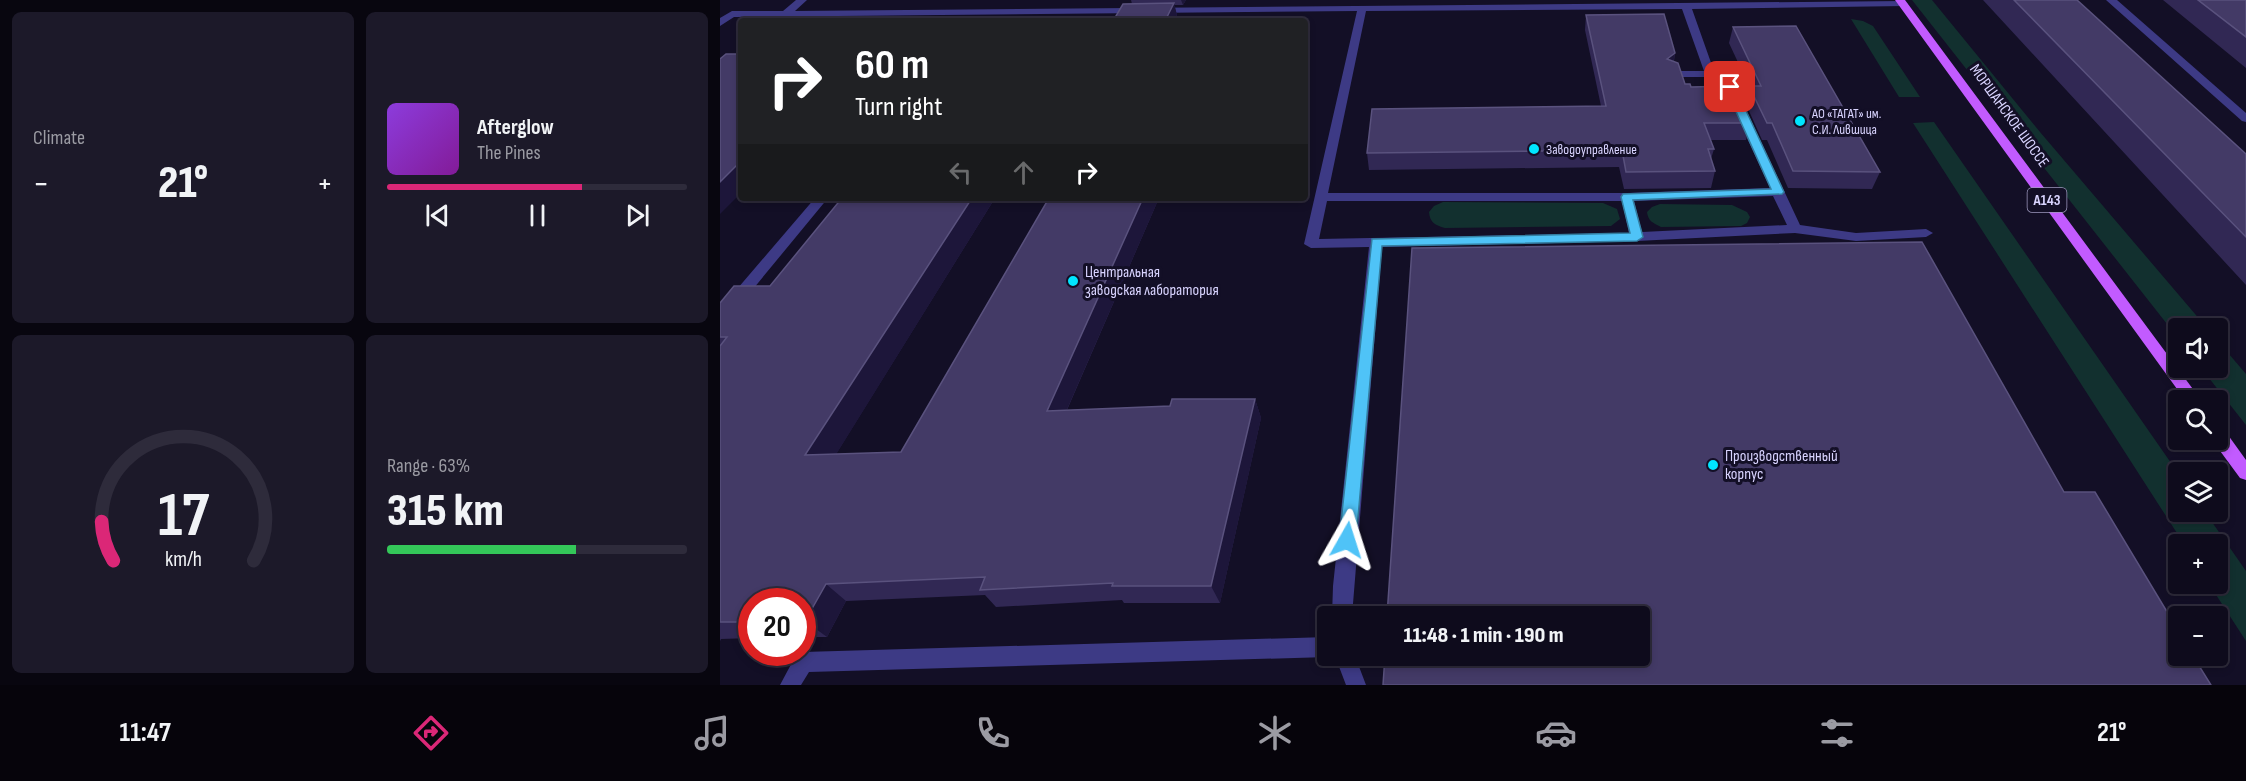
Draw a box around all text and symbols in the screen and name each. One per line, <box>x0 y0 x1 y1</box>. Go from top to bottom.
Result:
text: 60 m <box>855 40 929 91</box>
icon: right <box>756 42 834 120</box>
pin <box>1704 61 1755 112</box>
street label: МОРШАНСКОЕ ШОССЕ <box>1965 61 2053 171</box>
icon: arrive <box>1713 70 1746 103</box>
text: Turn right <box>855 91 942 123</box>
place label: АО «ТАГАТ» им. С.И. Лившица <box>1811 105 1881 138</box>
text: Afterglow <box>477 114 554 141</box>
marker: АО «ТАГАТ» им. С.И. Лившица <box>1793 114 1807 128</box>
text: Climate <box>33 126 85 150</box>
text: The Pines <box>477 141 541 165</box>
place label: Заводоуправление <box>1546 141 1637 158</box>
marker: Заводоуправление <box>1527 142 1541 156</box>
text: 21° <box>158 156 208 211</box>
icon: left <box>944 156 977 189</box>
icon: ahead <box>1007 156 1040 189</box>
icon: right <box>1070 156 1103 189</box>
text: − <box>33 164 49 204</box>
text: + <box>317 164 333 204</box>
road number: А143 <box>2028 188 2066 212</box>
icon: previous <box>421 199 454 232</box>
icon: pause <box>521 199 554 232</box>
icon: next <box>621 199 654 232</box>
place label: Центральная заводская лаборатория <box>1085 263 1219 300</box>
marker: Центральная заводская лаборатория <box>1066 274 1080 288</box>
map controls <box>2168 318 2228 666</box>
button: sound <box>2168 318 2228 378</box>
button: search <box>2168 390 2228 450</box>
place label: Производственный корпус <box>1725 447 1838 484</box>
text: Range · 63% <box>387 454 470 478</box>
marker: Производственный корпус <box>1706 458 1720 472</box>
button: layers <box>2168 462 2228 522</box>
text: 17 <box>157 479 209 554</box>
text: 315 km <box>387 484 504 539</box>
position arrow <box>1315 508 1379 572</box>
button: + <box>2168 534 2228 594</box>
text: km/h <box>164 547 202 572</box>
speed limit sign: 20 <box>738 588 816 666</box>
button: − <box>2168 606 2228 666</box>
text: 11:48 · 1 min · 190 m <box>1403 622 1564 649</box>
icon: directions <box>410 712 452 754</box>
icon: music <box>691 712 733 754</box>
icon: phone <box>972 712 1014 754</box>
icon: climate <box>1254 712 1296 754</box>
icon: car <box>1535 712 1577 754</box>
icon: filters <box>1816 712 1858 754</box>
text: 11:47 <box>120 717 171 749</box>
text: 21° <box>2097 717 2126 749</box>

